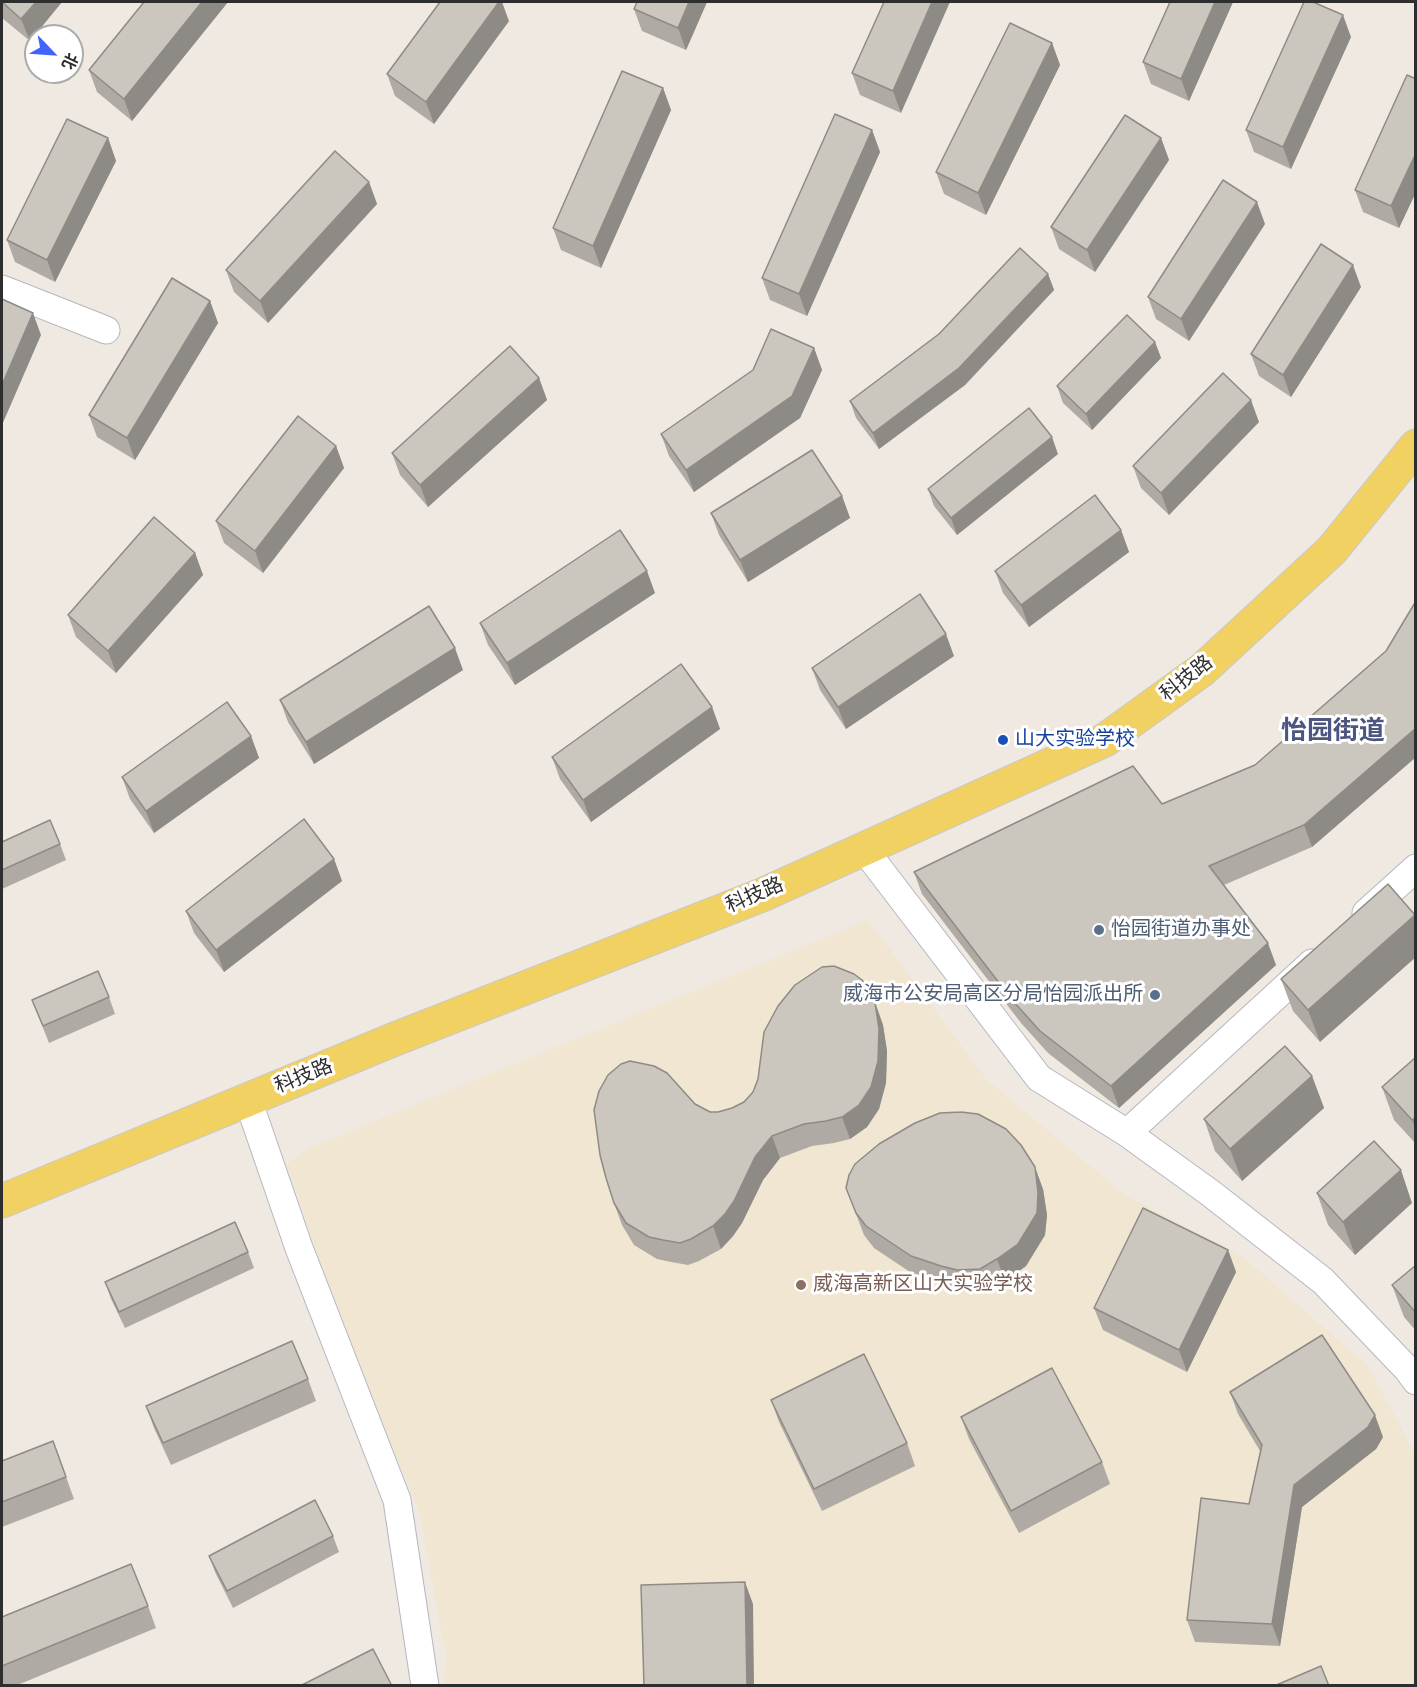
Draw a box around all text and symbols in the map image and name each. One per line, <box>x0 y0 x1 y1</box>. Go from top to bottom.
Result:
north arrow <box>24 24 84 84</box>
text: 北 <box>57 50 81 72</box>
street label: 科技路 <box>1156 651 1218 707</box>
district label: 怡园街道 <box>1281 716 1385 748</box>
place label: 山大实验学校 <box>1015 728 1135 752</box>
marker: 山大实验学校 <box>996 733 1010 747</box>
street label: 科技路 <box>723 873 787 919</box>
place label: 怡园街道办事处 <box>1111 918 1251 942</box>
marker: 怡园街道办事处 <box>1092 923 1106 937</box>
place label: 威海市公安局高区分局怡园派出所 <box>843 983 1143 1007</box>
marker: 威海市公安局高区分局怡园派出所 <box>1148 988 1162 1002</box>
street label: 科技路 <box>272 1055 336 1099</box>
place label: 威海高新区山大实验学校 <box>813 1273 1033 1297</box>
marker: 威海高新区山大实验学校 <box>794 1278 808 1292</box>

